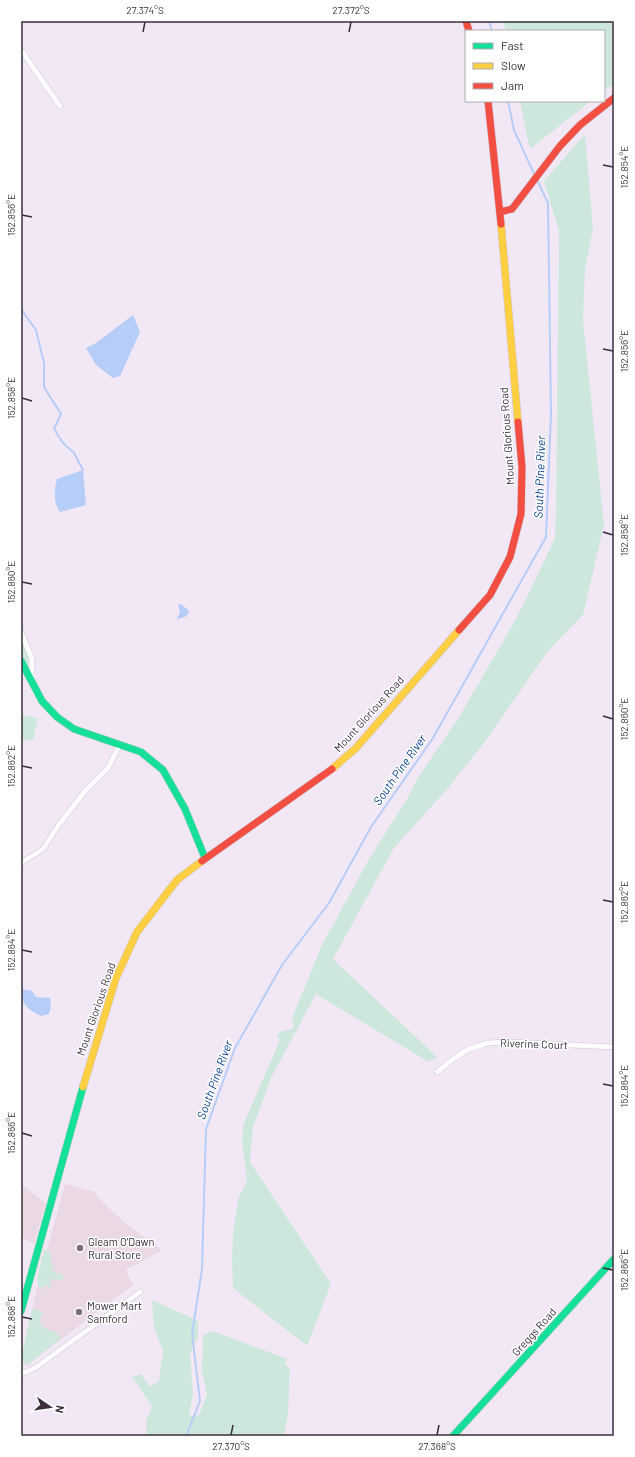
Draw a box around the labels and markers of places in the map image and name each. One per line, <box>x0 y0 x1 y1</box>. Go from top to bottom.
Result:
place label: Gleam O'Dawn Rural Store <box>88 1235 155 1261</box>
marker: Gleam O'Dawn Rural Store <box>75 1243 85 1253</box>
place label: Mower Mart Samford <box>87 1299 142 1325</box>
marker: Mower Mart Samford <box>74 1307 84 1317</box>

